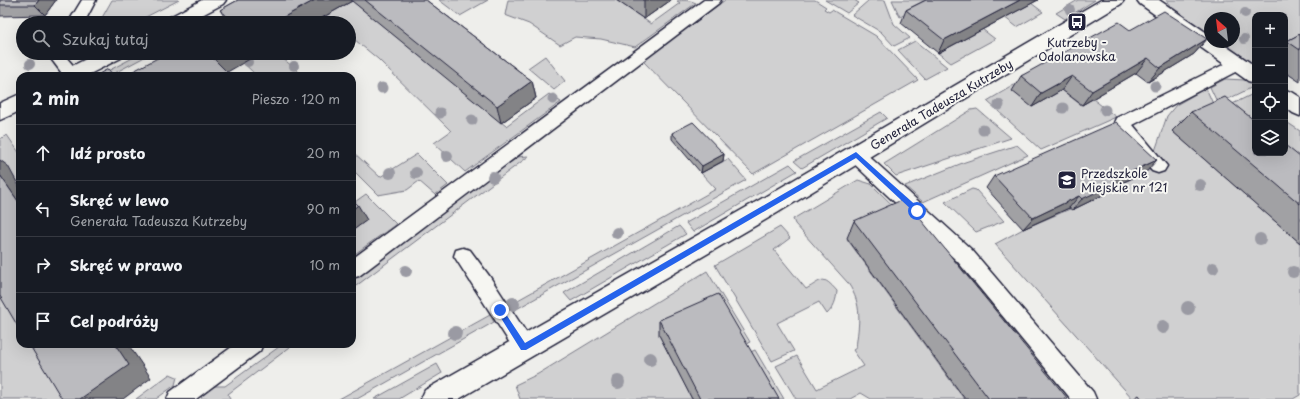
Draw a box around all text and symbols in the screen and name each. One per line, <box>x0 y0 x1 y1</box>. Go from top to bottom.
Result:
bus stop icon: Kutrzeby - Odolanowska <box>1066 11 1088 33</box>
north arrow <box>1204 12 1240 48</box>
map controls <box>1252 12 1288 156</box>
button: + <box>1252 12 1288 48</box>
search box <box>16 16 356 60</box>
icon: search <box>30 27 52 49</box>
text: Szukaj tutaj <box>62 27 149 50</box>
place label: Kutrzeby - Odolanowska <box>1038 33 1116 65</box>
button: − <box>1252 48 1288 84</box>
street label: Generała Tadeusza Kutrzeby <box>866 54 1016 154</box>
button: locate <box>1252 84 1288 120</box>
text: 2 min <box>32 85 79 111</box>
text: Pieszo · 120 m <box>252 89 340 108</box>
button: layers <box>1252 120 1288 156</box>
text: Idź prosto <box>70 141 145 164</box>
icon: ahead <box>32 142 54 164</box>
text: 20 m <box>306 143 340 162</box>
place label: Przedszkole Miejskie nr 121 <box>1081 164 1167 196</box>
school or university icon: Przedszkole Miejskie nr 121 <box>1056 169 1078 191</box>
text: Skręć w lewo <box>70 188 169 211</box>
icon: left <box>32 198 54 220</box>
text: 90 m <box>307 199 340 218</box>
route start <box>908 202 926 220</box>
text: Generała Tadeusza Kutrzeby <box>70 211 247 230</box>
text: Skręć w prawo <box>70 253 183 276</box>
icon: right <box>32 254 54 276</box>
text: 10 m <box>310 255 340 274</box>
route end <box>491 301 509 319</box>
text: Cel podróży <box>70 309 158 332</box>
icon: arrive <box>32 310 54 332</box>

